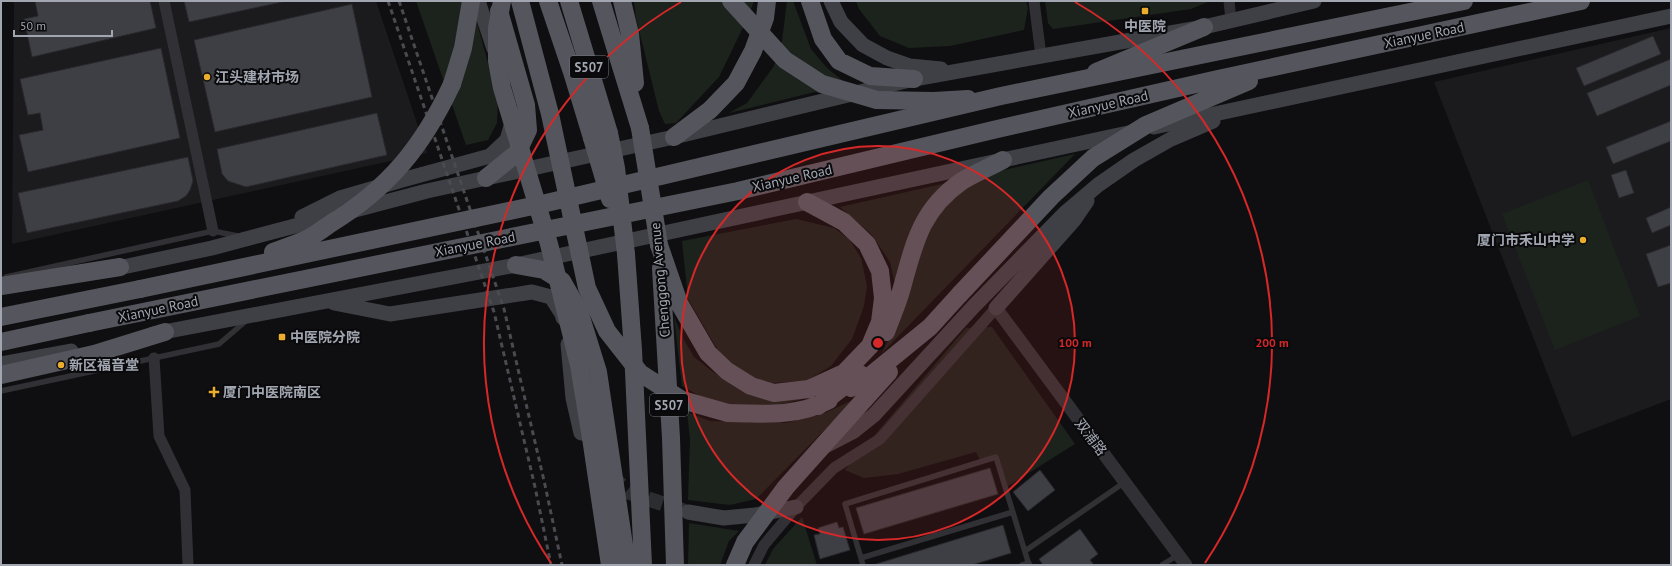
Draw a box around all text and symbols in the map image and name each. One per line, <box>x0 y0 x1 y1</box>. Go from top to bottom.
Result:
marker: 中医院 <box>1140 6 1150 16</box>
scale bar <box>14 12 112 38</box>
place label: 中医院 <box>1124 17 1166 35</box>
text: 50 m <box>20 18 46 33</box>
street label: Xianyue Road <box>1382 18 1466 52</box>
road number: S507 <box>570 56 608 78</box>
place label: 江头建材市场 <box>215 68 299 86</box>
marker: 江头建材市场 <box>202 72 212 82</box>
street label: Xianyue Road <box>1066 86 1150 122</box>
street label: Xianyue Road <box>750 160 834 196</box>
street label: Chenggong Avenue <box>646 222 674 338</box>
street label: Xianyue Road <box>433 227 517 261</box>
place label: 厦门市禾山中学 <box>1477 231 1575 249</box>
marker: 厦门市禾山中学 <box>1578 235 1588 245</box>
street label: Xianyue Road <box>116 292 200 326</box>
place label: 中医院分院 <box>290 328 360 346</box>
marker: 中医院分院 <box>277 332 287 342</box>
text: 100 m <box>1058 335 1092 350</box>
text: 200 m <box>1255 335 1289 350</box>
centre of rings <box>871 336 885 350</box>
place label: 新区福音堂 <box>69 356 139 374</box>
marker: 新区福音堂 <box>56 360 66 370</box>
place label: 厦门中医院南区 <box>223 383 321 401</box>
marker: 厦门中医院南区 <box>208 386 220 398</box>
road number: S507 <box>650 394 688 416</box>
street label: 双浦路 <box>1071 415 1111 459</box>

